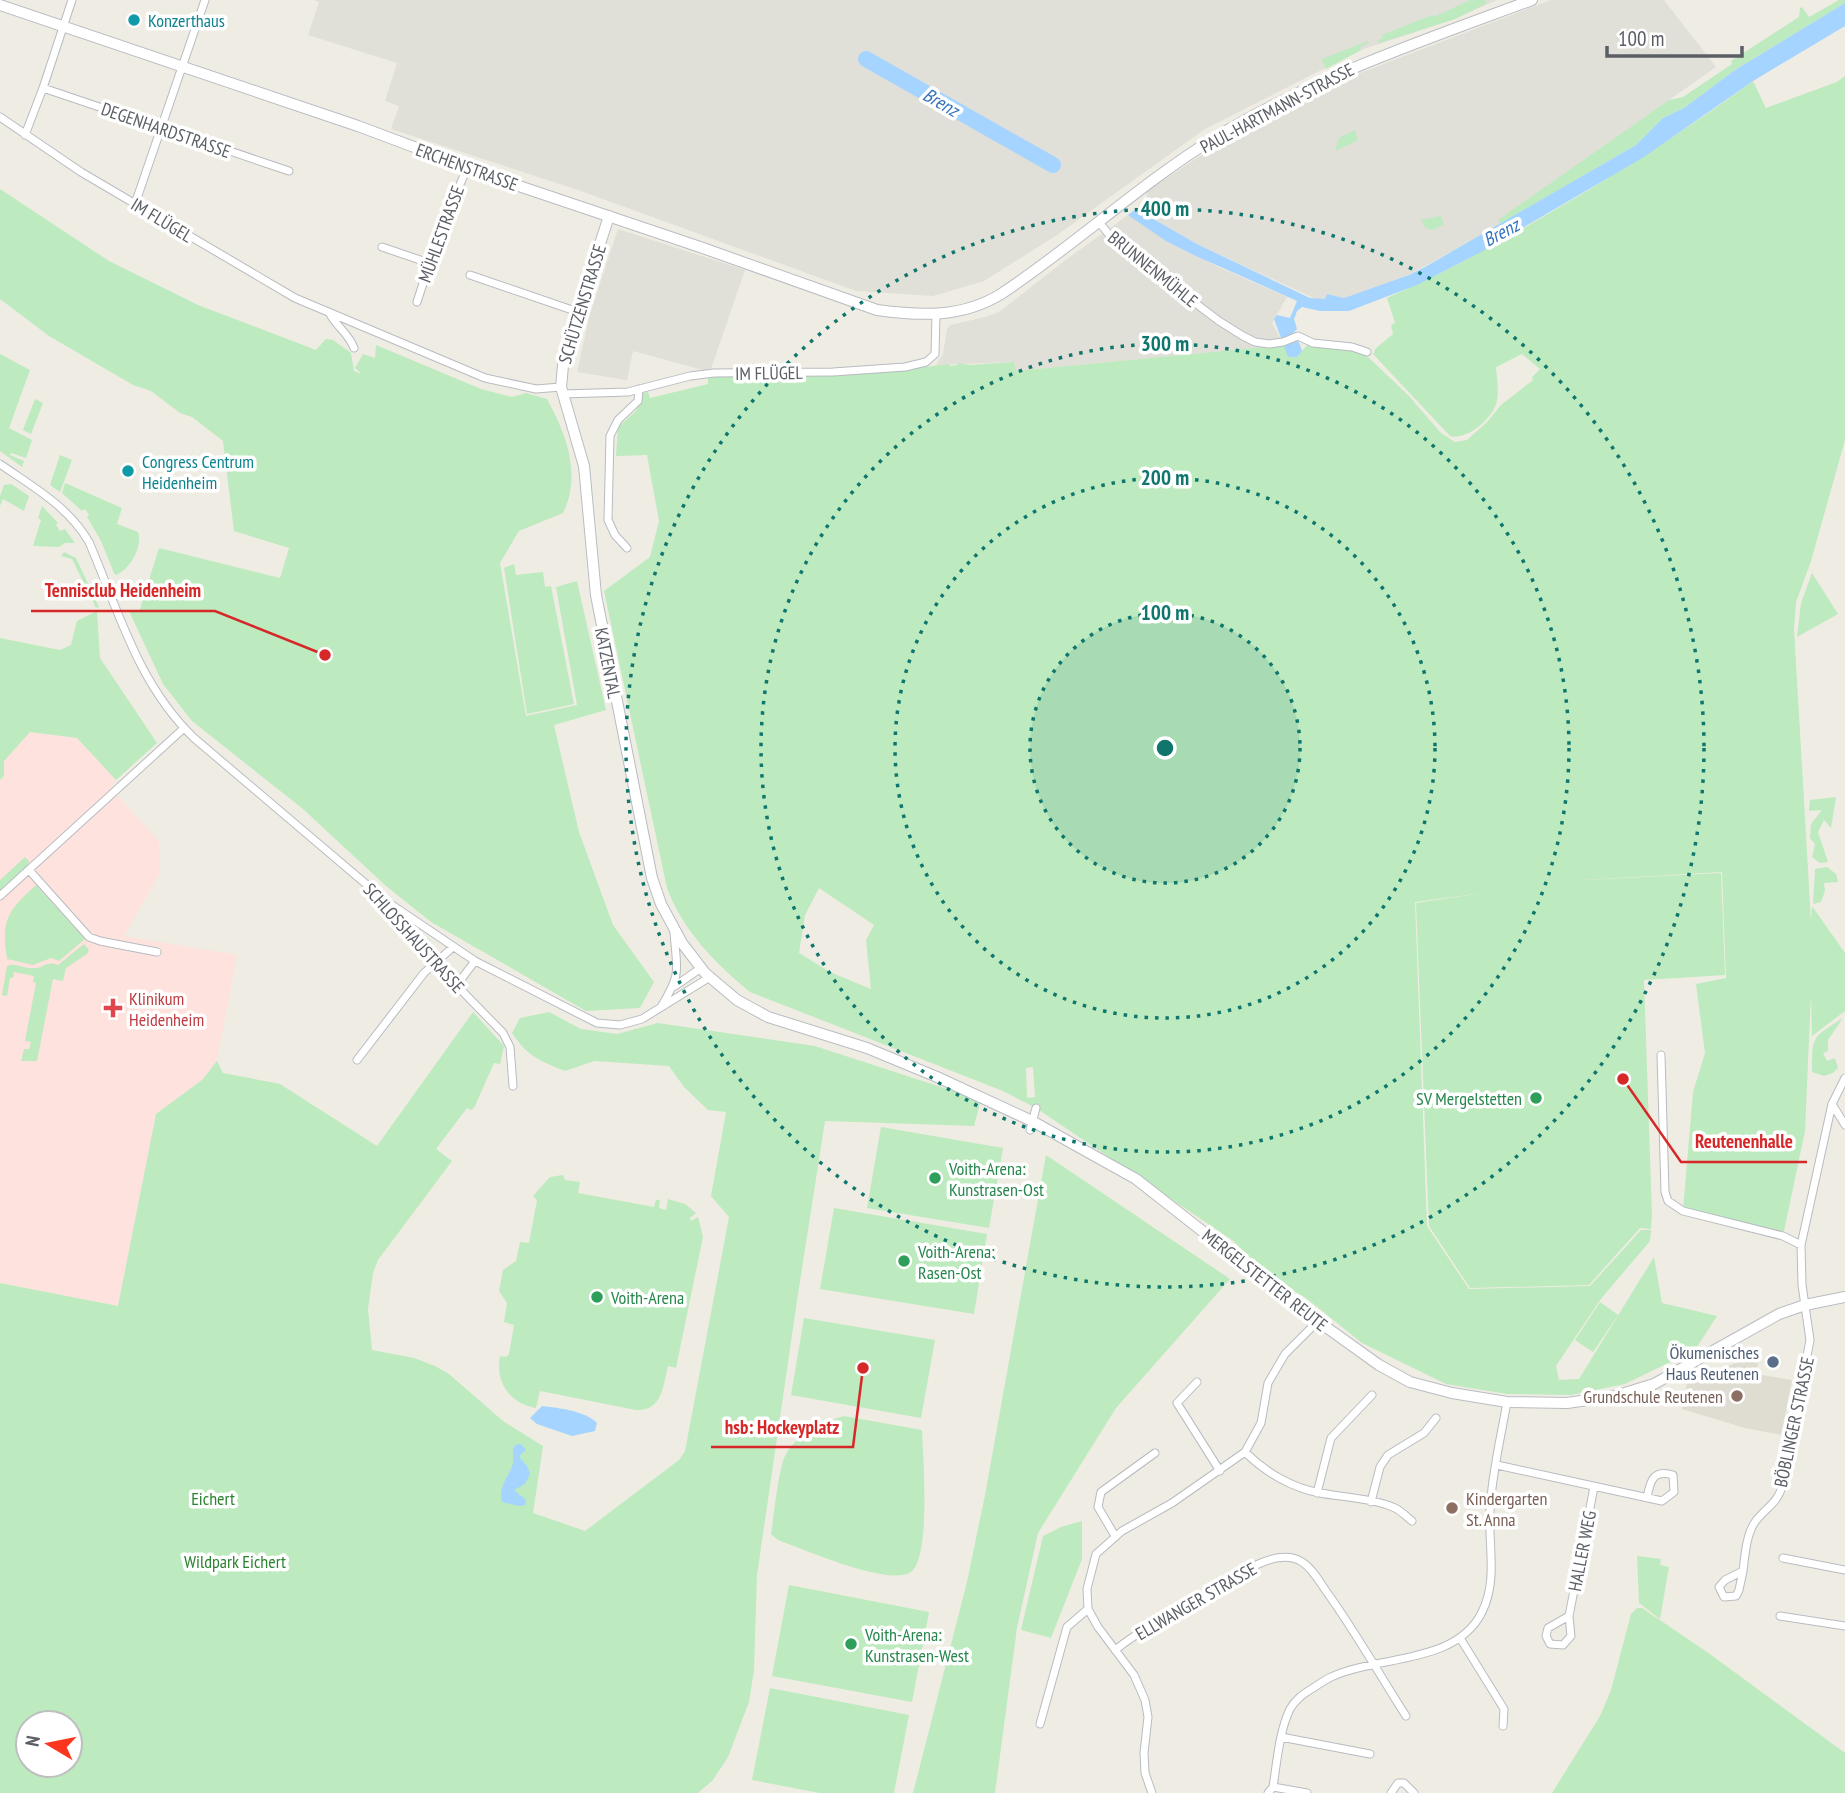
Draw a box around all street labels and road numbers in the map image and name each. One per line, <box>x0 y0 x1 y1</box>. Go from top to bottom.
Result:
street label: PAUL-HARTMANN-STRASSE <box>1196 58 1358 158</box>
street label: DEGENHARDSTRASSE <box>98 97 234 163</box>
street label: ERCHENSTRASSE <box>413 138 521 196</box>
street label: MÜHLESTRASSE <box>413 182 469 286</box>
street label: IM FLÜGEL <box>127 193 197 248</box>
street label: BRUNNENMÜHLE <box>1103 226 1203 312</box>
street label: SCHÜTZENSTRASSE <box>553 242 611 366</box>
street label: IM FLÜGEL <box>735 361 804 385</box>
street label: KATZENTAL <box>590 626 626 701</box>
street label: SCHLOSSHAUSTRASSE <box>358 878 470 998</box>
street label: MERGELSTETTER REUTE <box>1198 1224 1332 1336</box>
street label: BÖBLINGER STRASSE <box>1769 1355 1819 1489</box>
street label: HALLER WEG <box>1563 1509 1601 1593</box>
street label: ELLWANGER STRASSE <box>1131 1557 1261 1645</box>

